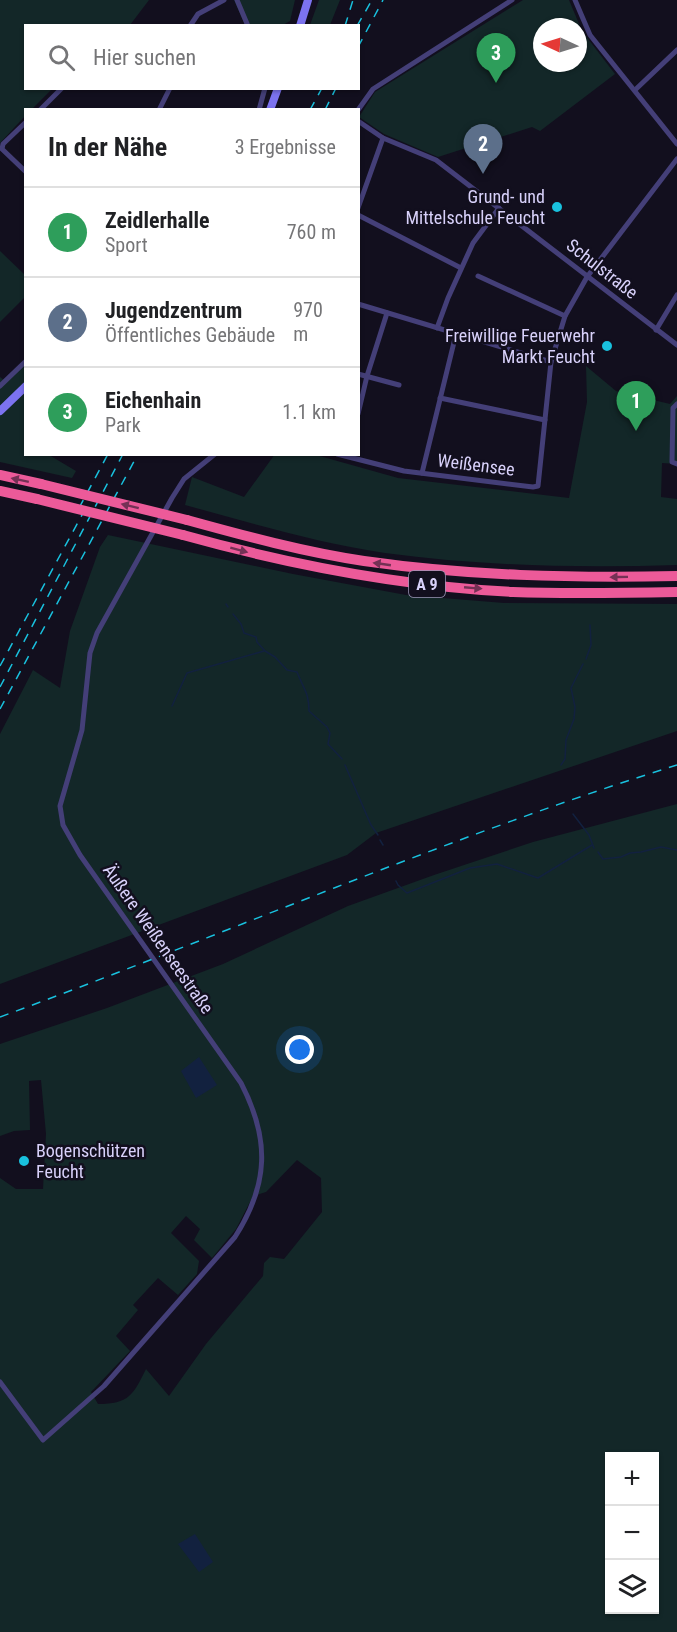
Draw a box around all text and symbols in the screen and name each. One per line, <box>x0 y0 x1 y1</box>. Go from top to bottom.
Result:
north arrow <box>533 18 587 72</box>
search box <box>24 24 360 90</box>
pin: 3 <box>476 34 516 83</box>
icon: search <box>45 41 78 74</box>
text: Hier suchen <box>93 45 196 70</box>
pin: 2 <box>464 124 502 174</box>
text: In der Nähe <box>48 132 167 162</box>
text: 3 Ergebnisse <box>235 135 336 159</box>
place label: Grund- und Mittelschule Feucht <box>405 186 545 228</box>
marker: Grund- und Mittelschule Feucht <box>550 200 564 214</box>
text: Zeidlerhalle <box>105 208 210 233</box>
text: 1 <box>62 220 73 244</box>
text: 760 m <box>287 220 336 244</box>
text: Sport <box>105 233 148 257</box>
street label: Schulstraße <box>563 234 642 303</box>
text: Jugendzentrum <box>105 298 242 323</box>
text: 970 m <box>293 298 323 346</box>
text: 2 <box>62 310 73 334</box>
text: Öffentliches Gebäude <box>105 323 275 347</box>
place label: Freiwillige Feuerwehr Markt Feucht <box>445 325 596 367</box>
marker: Freiwillige Feuerwehr Markt Feucht <box>600 339 614 353</box>
pin: 1 <box>616 382 656 431</box>
text: Eichenhain <box>105 388 201 413</box>
text: 3 <box>62 400 73 424</box>
text: 1.1 km <box>282 400 336 424</box>
text: Park <box>105 413 141 437</box>
street label: Weißensee <box>436 449 516 480</box>
one-way arrow <box>11 474 30 484</box>
one-way arrow <box>121 500 139 510</box>
one-way arrow <box>230 546 248 556</box>
one-way arrow <box>373 559 392 568</box>
road number: A 9 <box>409 571 445 597</box>
one-way arrow <box>609 572 628 582</box>
one-way arrow <box>463 583 482 593</box>
street label: Äußere Weißenseestraße <box>99 860 218 1017</box>
your location <box>285 1035 314 1064</box>
place label: Bogenschützen Feucht <box>36 1140 145 1182</box>
marker: Bogenschützen Feucht <box>17 1154 31 1168</box>
map controls <box>605 1452 659 1614</box>
button: + <box>605 1452 659 1506</box>
button: − <box>605 1506 659 1560</box>
button: layers <box>605 1560 659 1614</box>

